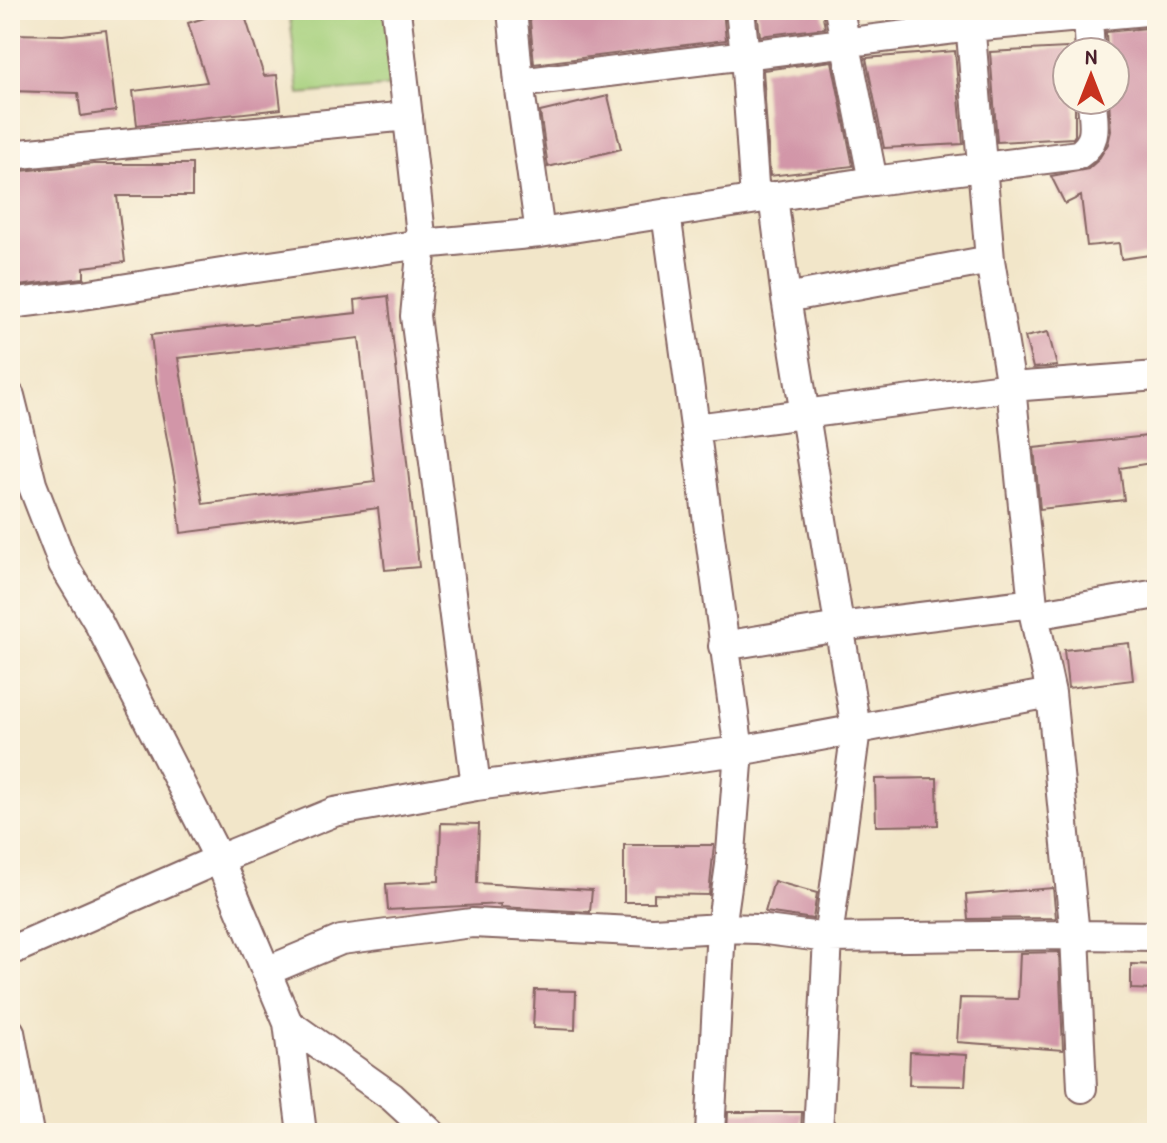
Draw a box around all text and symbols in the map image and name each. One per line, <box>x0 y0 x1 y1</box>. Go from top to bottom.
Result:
north arrow <box>1051 36 1131 116</box>
text: N <box>1085 41 1097 71</box>

